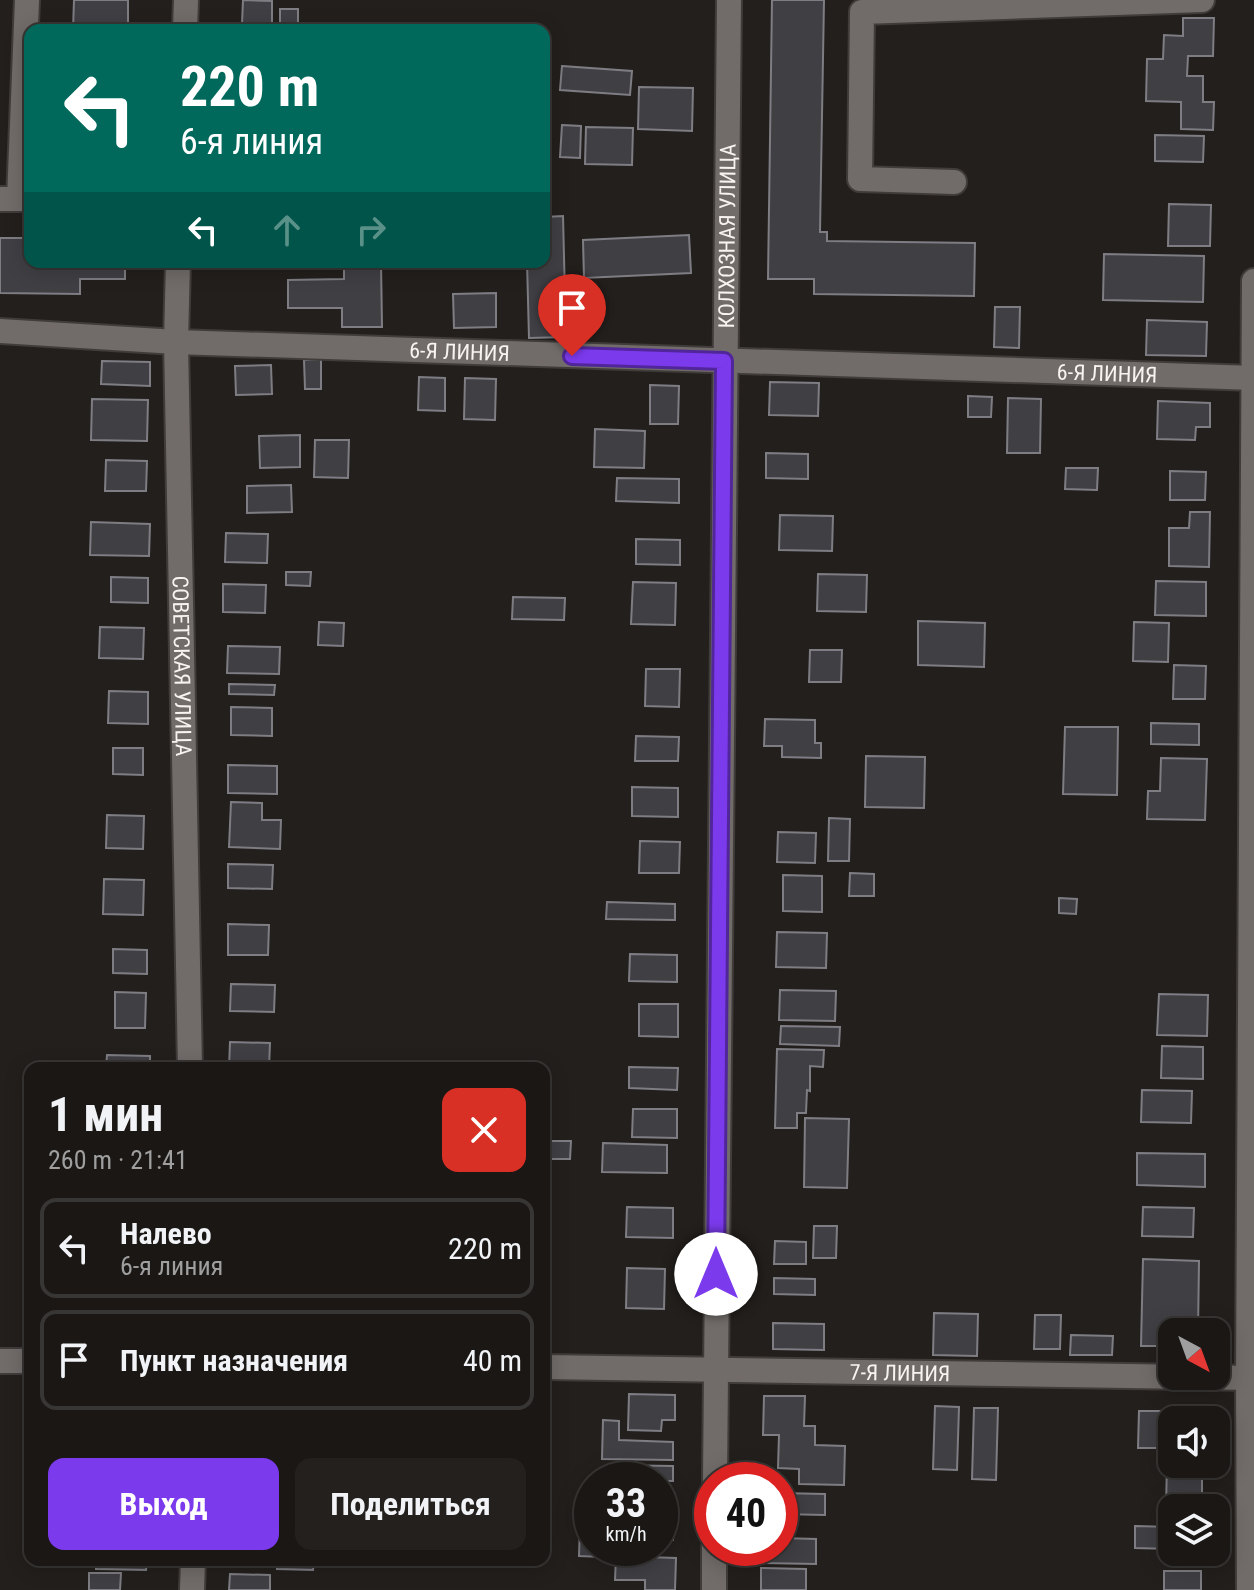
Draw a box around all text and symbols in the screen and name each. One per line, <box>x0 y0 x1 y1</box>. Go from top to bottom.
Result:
text: 220 m <box>180 54 319 120</box>
icon: left <box>48 56 152 160</box>
text: 6-я линия <box>180 121 323 163</box>
street label: КОЛХОЗНАЯ УЛИЦА <box>713 143 740 329</box>
icon: left <box>181 208 225 252</box>
icon: ahead <box>265 208 309 252</box>
icon: right <box>349 208 393 252</box>
pin <box>538 274 606 356</box>
icon: arrive <box>550 286 594 330</box>
street label: 6-Я ЛИНИЯ <box>409 337 510 366</box>
street label: 6-Я ЛИНИЯ <box>1056 359 1158 387</box>
street label: СОВЕТСКАЯ УЛИЦА <box>168 575 196 757</box>
text: 1 мин <box>48 1086 163 1143</box>
button: close <box>442 1088 526 1172</box>
text: 260 m · 21:41 <box>48 1145 188 1175</box>
text: Налево <box>120 1216 212 1251</box>
icon: left <box>52 1226 96 1270</box>
text: 220 m <box>448 1231 522 1266</box>
position arrow <box>674 1232 758 1316</box>
text: 6-я линия <box>120 1251 223 1281</box>
north arrow <box>1158 1318 1230 1390</box>
map controls <box>1158 1318 1230 1566</box>
icon: arrive <box>52 1338 96 1382</box>
text: Пункт назначения <box>120 1343 348 1378</box>
text: 40 m <box>463 1343 522 1378</box>
street label: 7-Я ЛИНИЯ <box>849 1359 950 1386</box>
button: sound <box>1158 1406 1230 1478</box>
button: Выход <box>48 1458 279 1550</box>
button: Поделиться <box>295 1458 526 1550</box>
speed limit sign: 40 <box>694 1462 798 1566</box>
text: 33 <box>606 1480 646 1527</box>
button: layers <box>1158 1494 1230 1566</box>
text: km/h <box>605 1522 647 1546</box>

